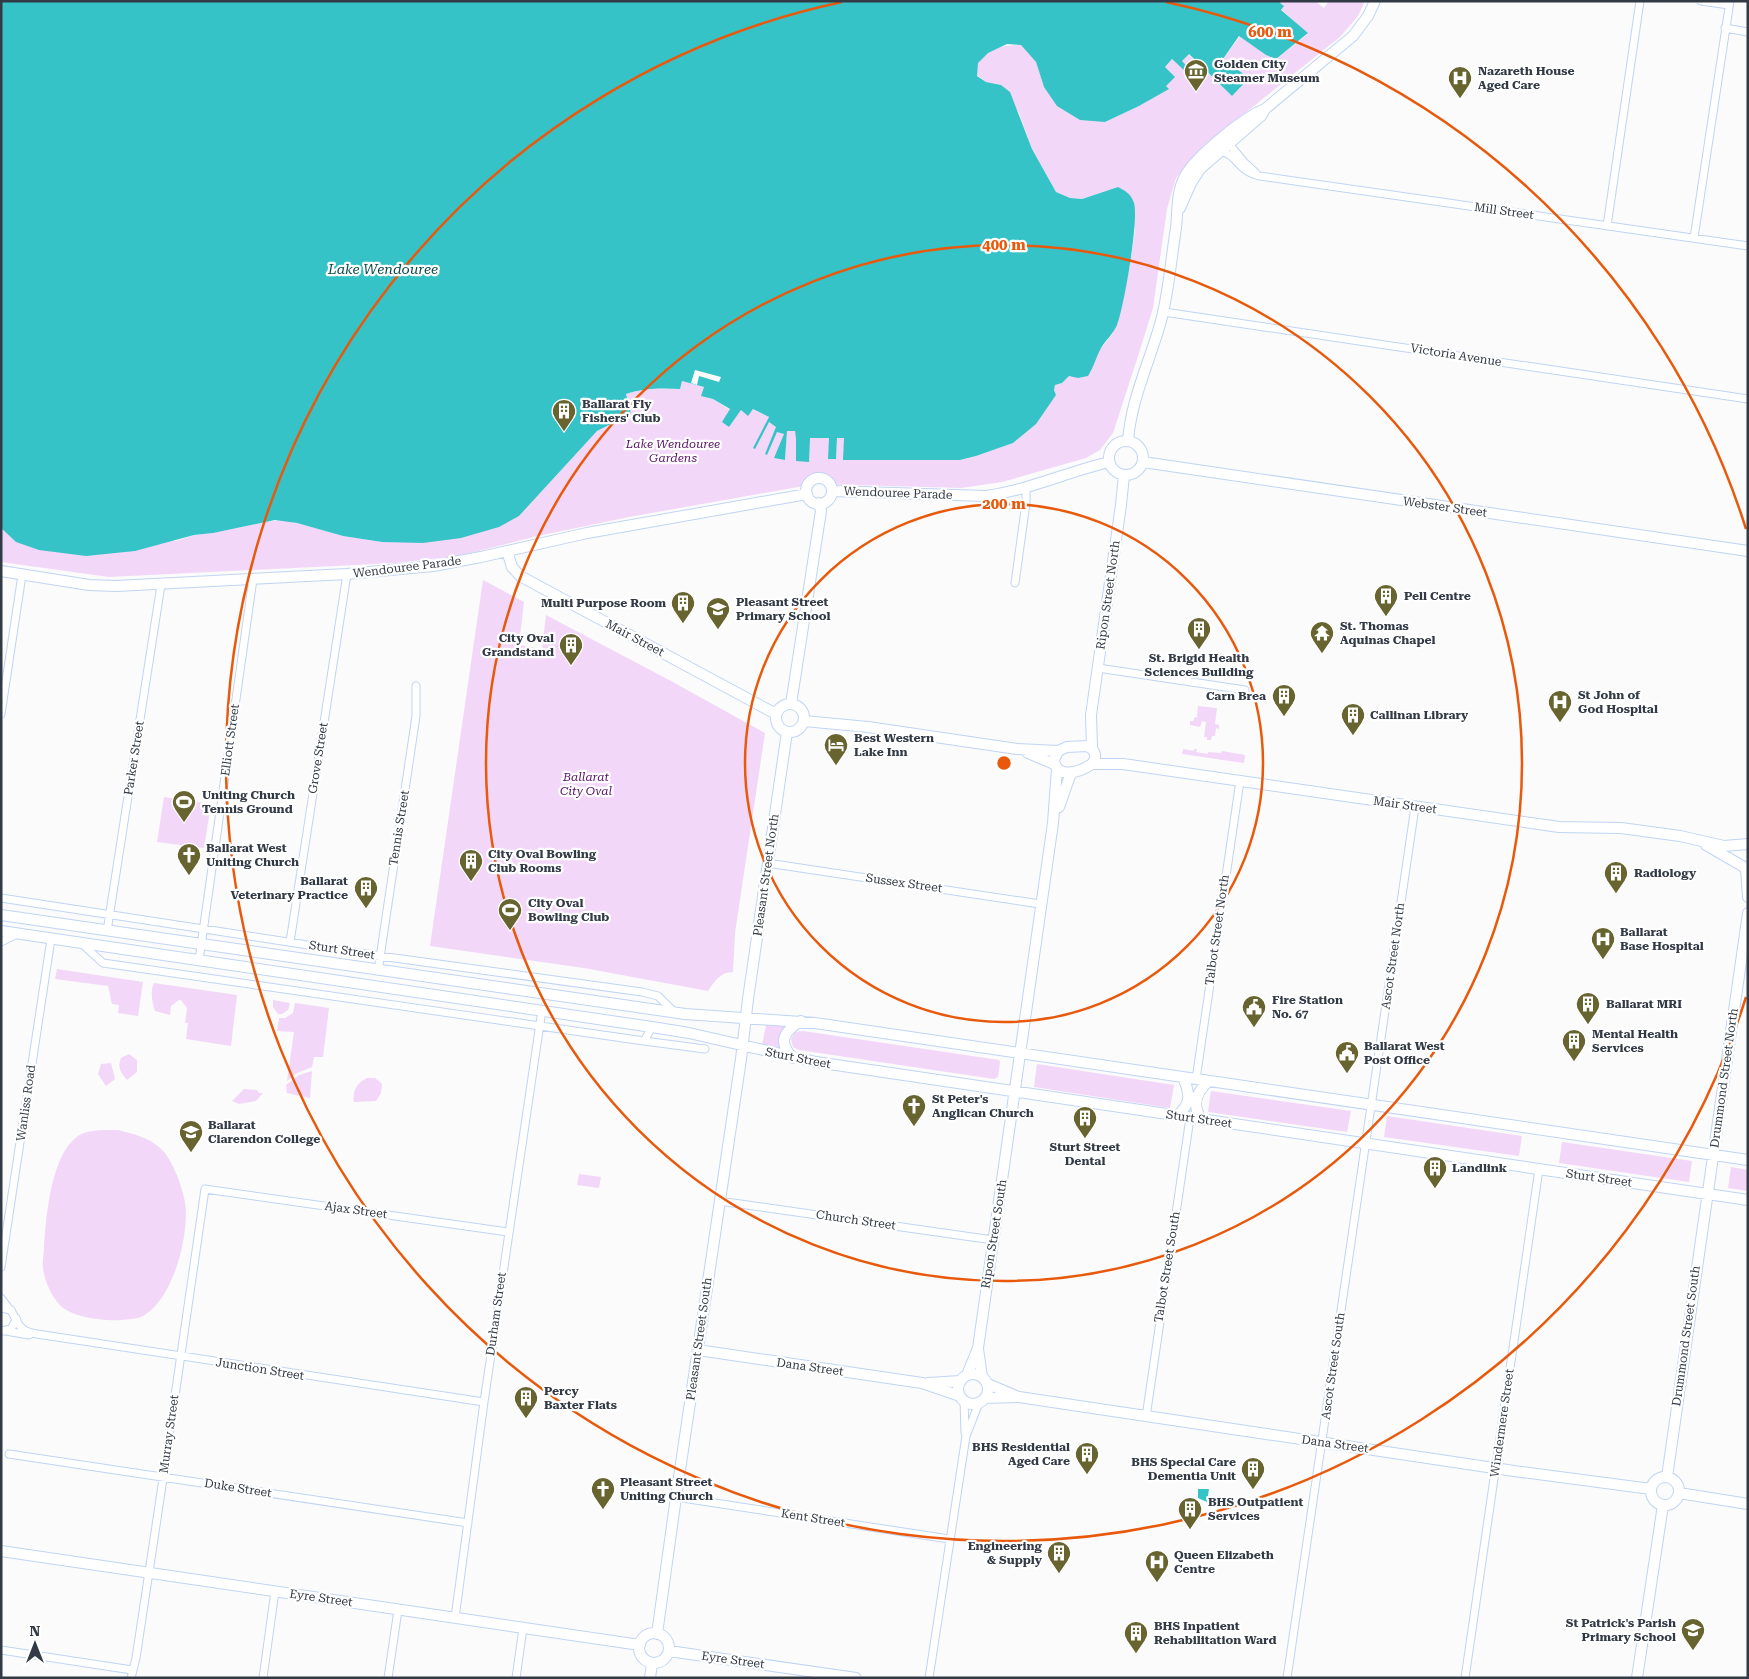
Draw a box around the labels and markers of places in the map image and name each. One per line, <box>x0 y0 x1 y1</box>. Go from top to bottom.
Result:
place label: Golden City Steamer Museum <box>1214 57 1320 85</box>
museum icon: Golden City Steamer Museum <box>1183 58 1209 92</box>
place label: Nazareth House Aged Care <box>1478 64 1574 92</box>
hospital icon: Nazareth House Aged Care <box>1447 65 1473 99</box>
place label: Ballarat Fly Fishers' Club <box>582 397 661 425</box>
building icon: Ballarat Fly Fishers' Club <box>551 398 577 432</box>
building icon: Pell Centre <box>1373 583 1399 617</box>
place label: Pell Centre <box>1404 589 1471 603</box>
building icon: Multi Purpose Room <box>670 590 696 624</box>
place label: Pleasant Street Primary School <box>736 595 831 623</box>
place label: Multi Purpose Room <box>541 596 666 610</box>
school or university icon: Pleasant Street Primary School <box>705 596 731 630</box>
building icon: St. Brigid Health Sciences Building <box>1186 616 1212 650</box>
place label: St. Thomas Aquinas Chapel <box>1340 619 1435 647</box>
temple icon: St. Thomas Aquinas Chapel <box>1309 620 1335 654</box>
place label: City Oval Grandstand <box>482 631 554 659</box>
building icon: City Oval Grandstand <box>558 632 584 666</box>
place label: St. Brigid Health Sciences Building <box>1145 651 1254 679</box>
building icon: Carn Brea <box>1271 683 1297 717</box>
place label: St John of God Hospital <box>1578 688 1658 716</box>
place label: Carn Brea <box>1206 689 1266 703</box>
hospital icon: St John of God Hospital <box>1547 689 1573 723</box>
building icon: Callinan Library <box>1340 702 1366 736</box>
place label: Callinan Library <box>1370 708 1469 722</box>
place label: Best Western Lake Inn <box>854 731 934 759</box>
hotel icon: Best Western Lake Inn <box>823 732 849 766</box>
centre of rings <box>995 754 1013 772</box>
place label: Uniting Church Tennis Ground <box>202 788 295 816</box>
sports icon: Uniting Church Tennis Ground <box>171 789 197 823</box>
place label: Ballarat West Uniting Church <box>206 841 299 869</box>
church icon: Ballarat West Uniting Church <box>176 842 202 876</box>
place label: City Oval Bowling Club Rooms <box>488 847 597 875</box>
building icon: City Oval Bowling Club Rooms <box>458 848 484 882</box>
building icon: Radiology <box>1603 860 1629 894</box>
place label: Radiology <box>1634 866 1697 880</box>
place label: Ballarat Veterinary Practice <box>230 874 348 902</box>
building icon: Ballarat Veterinary Practice <box>353 875 379 909</box>
place label: City Oval Bowling Club <box>528 896 609 924</box>
sports icon: City Oval Bowling Club <box>497 897 523 931</box>
place label: Ballarat Base Hospital <box>1620 925 1704 953</box>
hospital icon: Ballarat Base Hospital <box>1590 926 1616 960</box>
building icon: Ballarat MRI <box>1575 991 1601 1025</box>
place label: Fire Station No. 67 <box>1272 993 1343 1021</box>
public building icon: Fire Station No. 67 <box>1241 994 1267 1028</box>
place label: Ballarat MRI <box>1606 997 1682 1011</box>
place label: Mental Health Services <box>1592 1027 1678 1055</box>
building icon: Mental Health Services <box>1561 1028 1587 1062</box>
place label: Ballarat West Post Office <box>1364 1039 1445 1067</box>
public building icon: Ballarat West Post Office <box>1334 1040 1360 1074</box>
place label: St Peter's Anglican Church <box>932 1092 1034 1120</box>
church icon: St Peter's Anglican Church <box>901 1093 927 1127</box>
building icon: Sturt Street Dental <box>1072 1105 1098 1139</box>
place label: Ballarat Clarendon College <box>208 1118 320 1146</box>
school or university icon: Ballarat Clarendon College <box>178 1119 204 1153</box>
place label: Sturt Street Dental <box>1050 1140 1120 1168</box>
building icon: Landlink <box>1422 1155 1448 1189</box>
place label: Landlink <box>1452 1161 1508 1175</box>
place label: Percy Baxter Flats <box>544 1384 617 1412</box>
building icon: Percy Baxter Flats <box>513 1385 539 1419</box>
place label: BHS Residential Aged Care <box>972 1440 1070 1468</box>
building icon: BHS Residential Aged Care <box>1074 1441 1100 1475</box>
place label: BHS Special Care Dementia Unit <box>1131 1455 1236 1483</box>
building icon: BHS Special Care Dementia Unit <box>1240 1456 1266 1490</box>
place label: Pleasant Street Uniting Church <box>620 1475 713 1503</box>
church icon: Pleasant Street Uniting Church <box>590 1476 616 1510</box>
place label: BHS Outpatient Services <box>1208 1495 1304 1523</box>
building icon: BHS Outpatient Services <box>1177 1496 1203 1530</box>
place label: Engineering & Supply <box>968 1539 1043 1567</box>
building icon: Engineering & Supply <box>1046 1540 1072 1574</box>
place label: Queen Elizabeth Centre <box>1174 1548 1274 1576</box>
hospital icon: Queen Elizabeth Centre <box>1144 1549 1170 1583</box>
place label: St Patrick's Parish Primary School <box>1566 1616 1676 1644</box>
school or university icon: St Patrick's Parish Primary School <box>1680 1617 1706 1651</box>
place label: BHS Inpatient Rehabilitation Ward <box>1154 1619 1276 1647</box>
building icon: BHS Inpatient Rehabilitation Ward <box>1123 1620 1149 1654</box>

